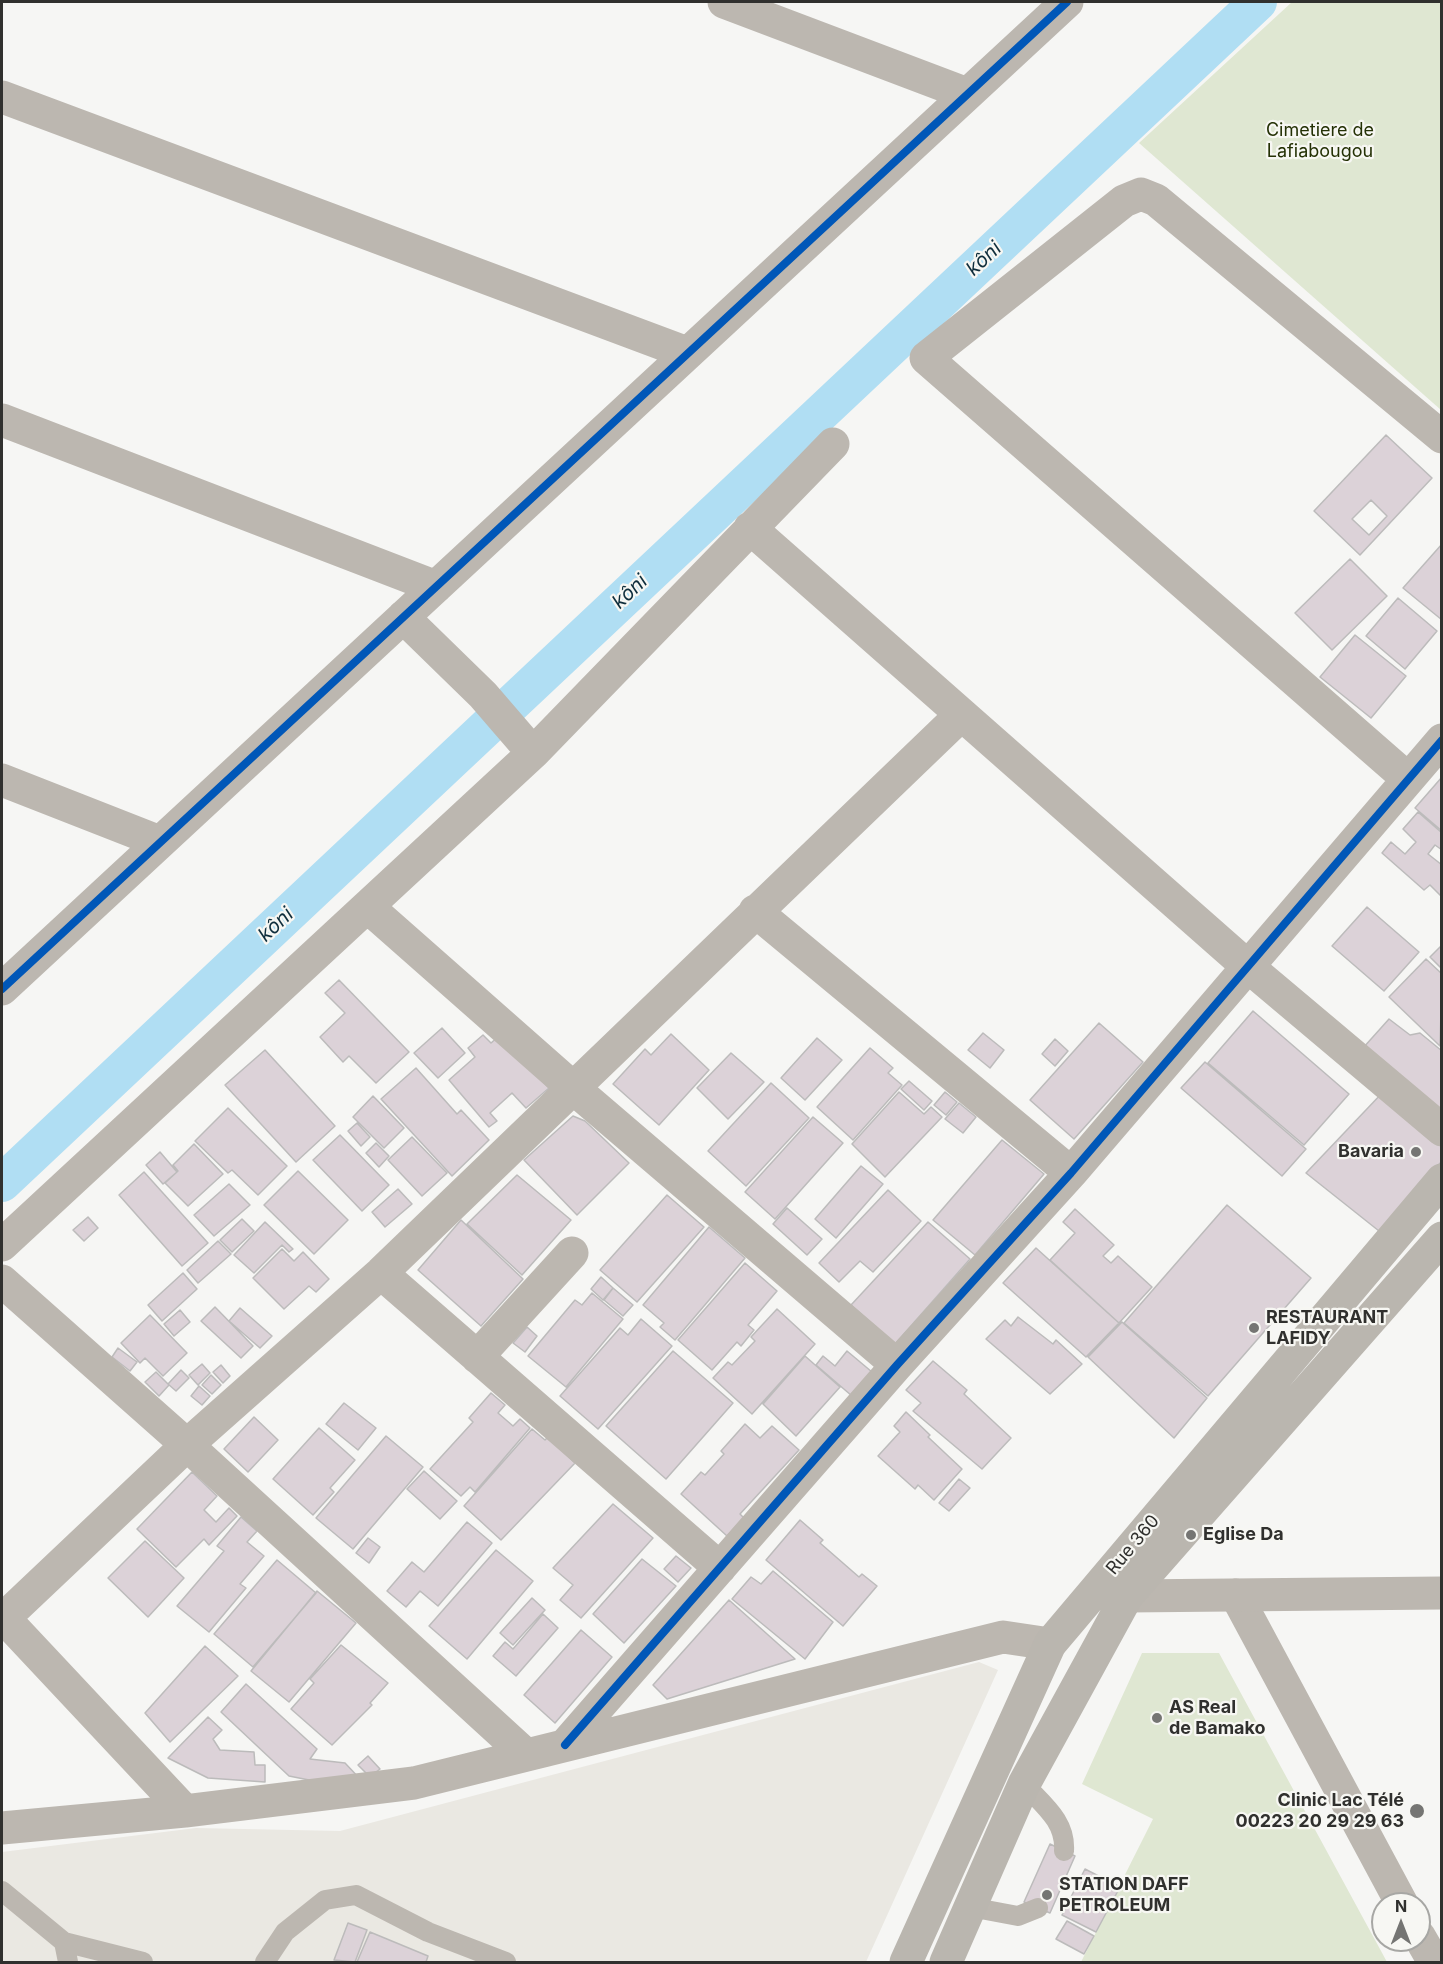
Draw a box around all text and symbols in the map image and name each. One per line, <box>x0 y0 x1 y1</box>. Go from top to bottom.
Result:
park label: Cimetiere de Lafiabougou <box>1266 120 1374 162</box>
water label: kôni <box>961 237 1007 281</box>
water label: kôni <box>607 570 653 614</box>
water label: kôni <box>253 903 299 947</box>
place label: Bavaria <box>1338 1141 1404 1163</box>
marker: Bavaria <box>1409 1145 1423 1159</box>
place label: RESTAURANT LAFIDY <box>1266 1307 1388 1350</box>
marker: RESTAURANT LAFIDY <box>1247 1321 1261 1335</box>
street label: Rue 360 <box>1102 1511 1164 1579</box>
place label: Eglise Da <box>1203 1524 1284 1546</box>
marker: Eglise Da <box>1184 1528 1198 1542</box>
place label: AS Real de Bamako <box>1169 1697 1266 1740</box>
marker: AS Real de Bamako <box>1150 1711 1164 1725</box>
place label: Clinic Lac Télé 00223 20 29 29 63 <box>1236 1790 1404 1832</box>
marker: Clinic Lac Télé 00223 20 29 29 63 <box>1408 1802 1426 1820</box>
place label: STATION DAFF PETROLEUM <box>1059 1874 1189 1916</box>
marker: STATION DAFF PETROLEUM <box>1040 1888 1054 1902</box>
north arrow <box>1371 1892 1431 1952</box>
text: N <box>1395 1896 1407 1916</box>

